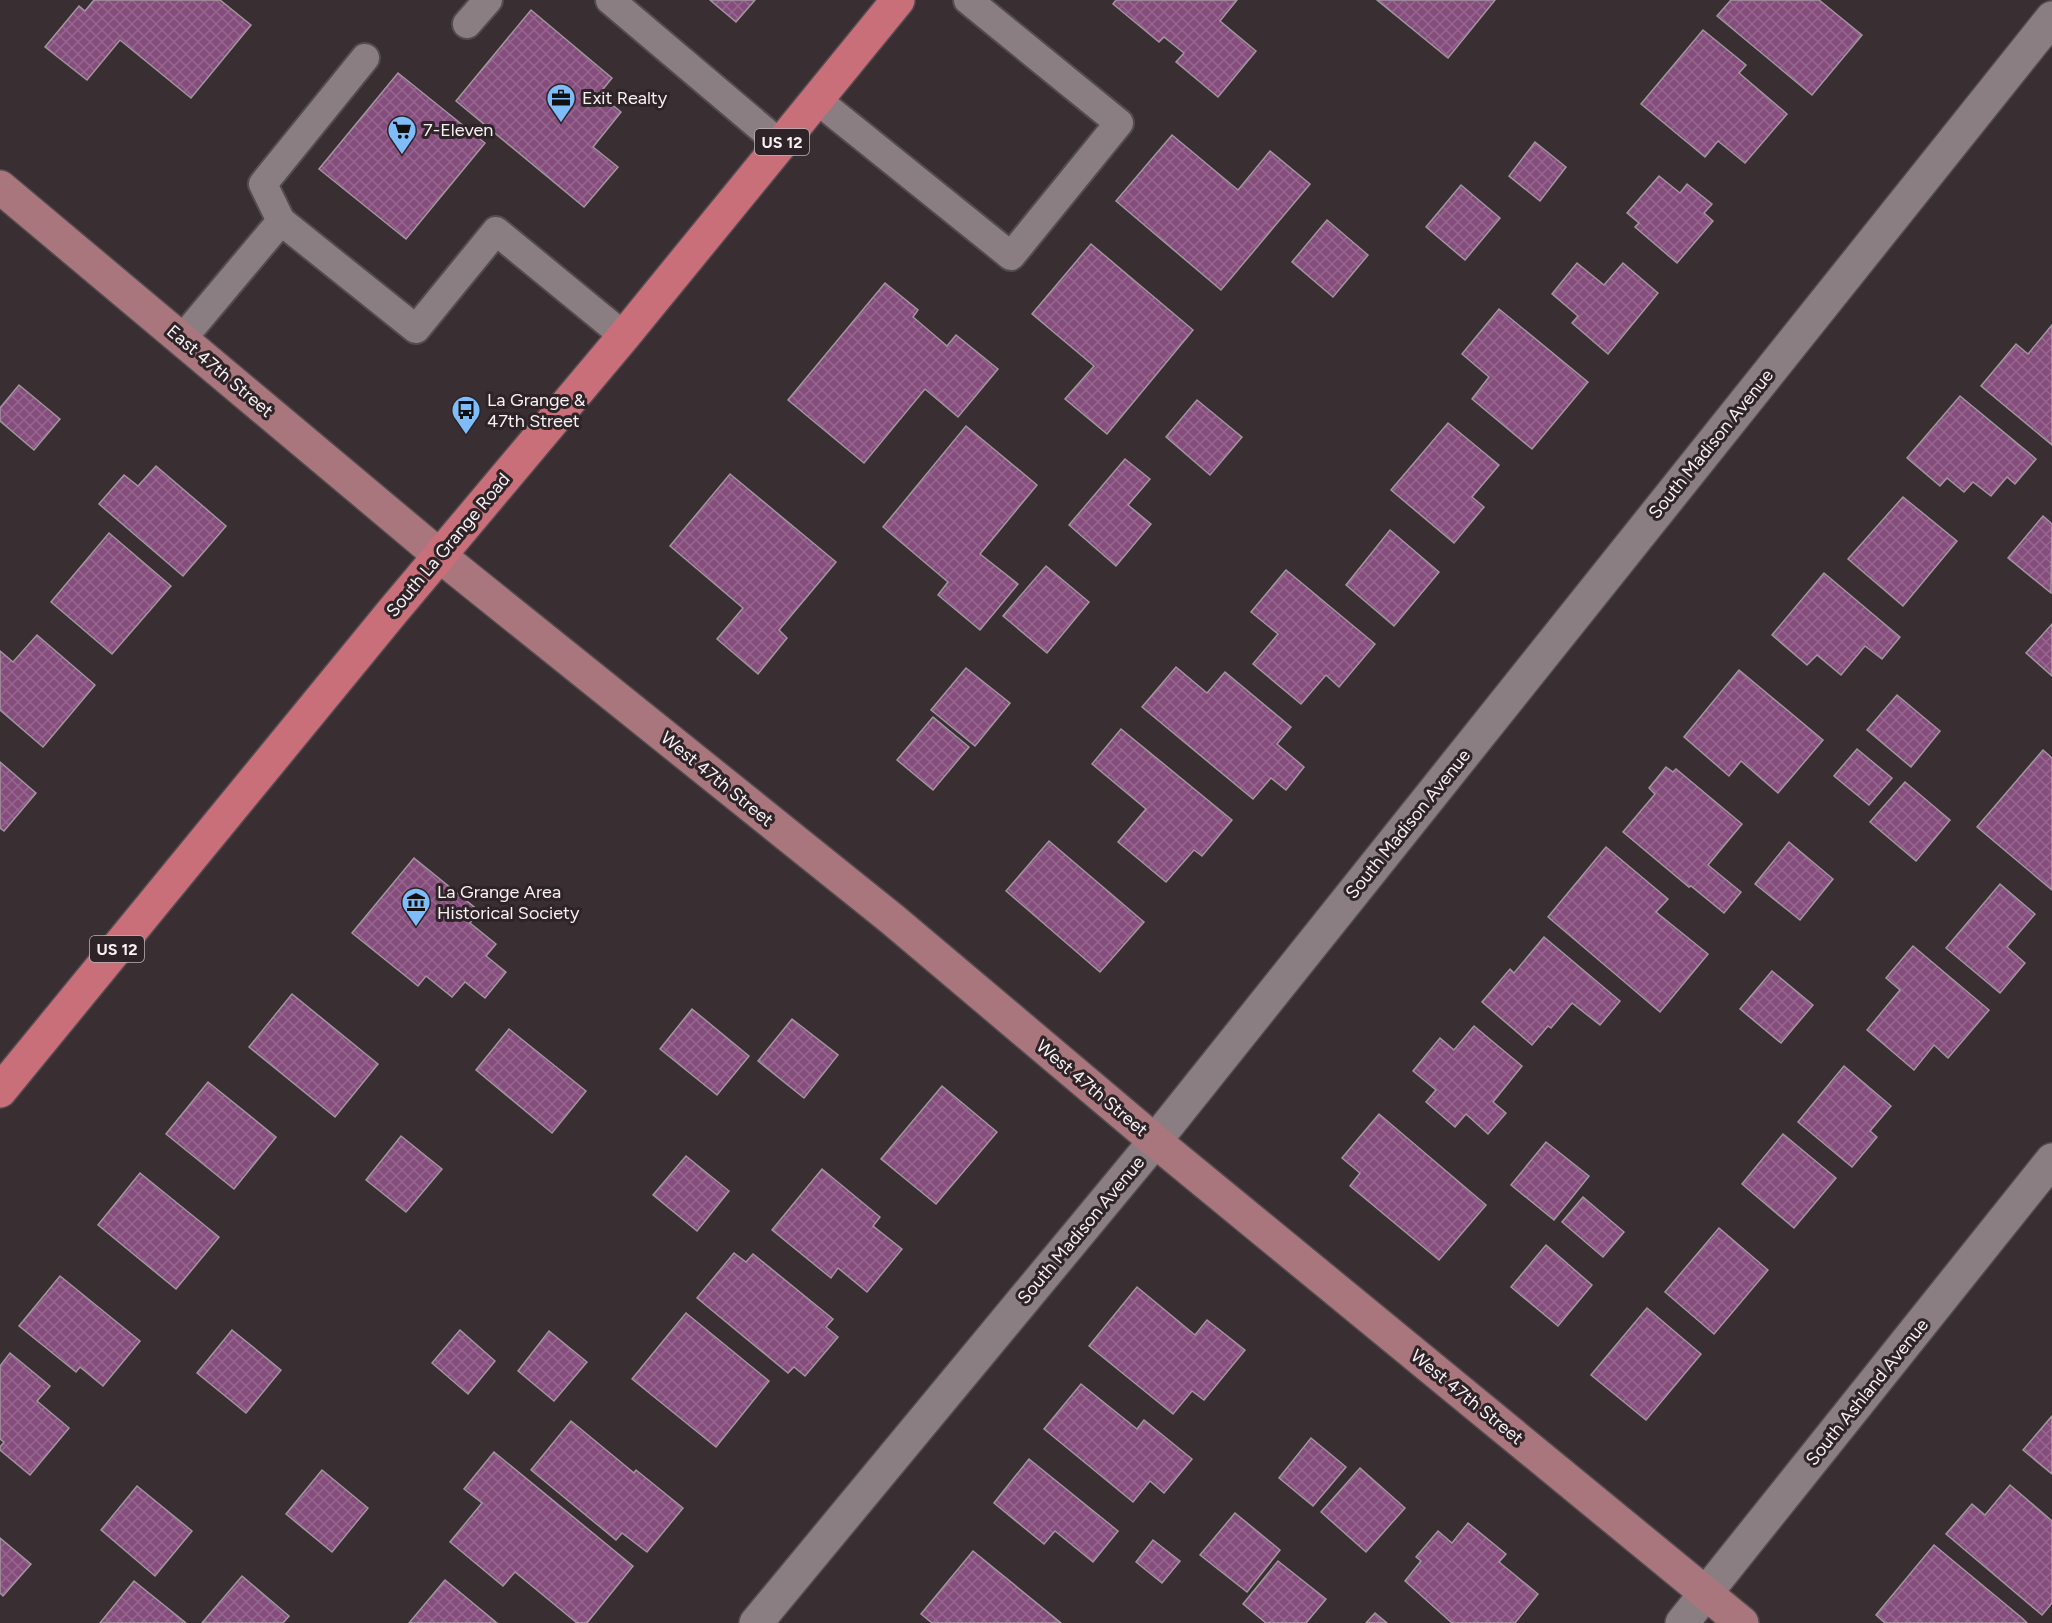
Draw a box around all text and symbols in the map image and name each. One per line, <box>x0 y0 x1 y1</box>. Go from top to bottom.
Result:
office icon: Exit Realty <box>545 82 577 124</box>
place label: Exit Realty <box>582 87 668 109</box>
supermarket icon: 7-Eleven <box>386 114 418 156</box>
place label: 7-Eleven <box>423 119 493 141</box>
road number: US 12 <box>755 129 809 155</box>
street label: East 47th Street <box>162 320 278 422</box>
street label: South Madison Avenue <box>1644 365 1778 523</box>
place label: La Grange & 47th Street <box>487 389 586 432</box>
bus stop icon: La Grange & 47th Street <box>450 394 482 436</box>
street label: South La Grange Road <box>381 469 515 621</box>
street label: West 47th Street <box>656 727 778 831</box>
street label: South Madison Avenue <box>1341 745 1475 903</box>
place label: La Grange Area Historical Society <box>437 881 580 924</box>
museum icon: La Grange Area Historical Society <box>400 886 432 928</box>
road number: US 12 <box>90 936 144 962</box>
street label: West 47th Street <box>1032 1035 1152 1141</box>
street label: South Madison Avenue <box>1013 1152 1149 1308</box>
street label: South Ashland Avenue <box>1801 1314 1933 1470</box>
street label: West 47th Street <box>1406 1345 1528 1449</box>

